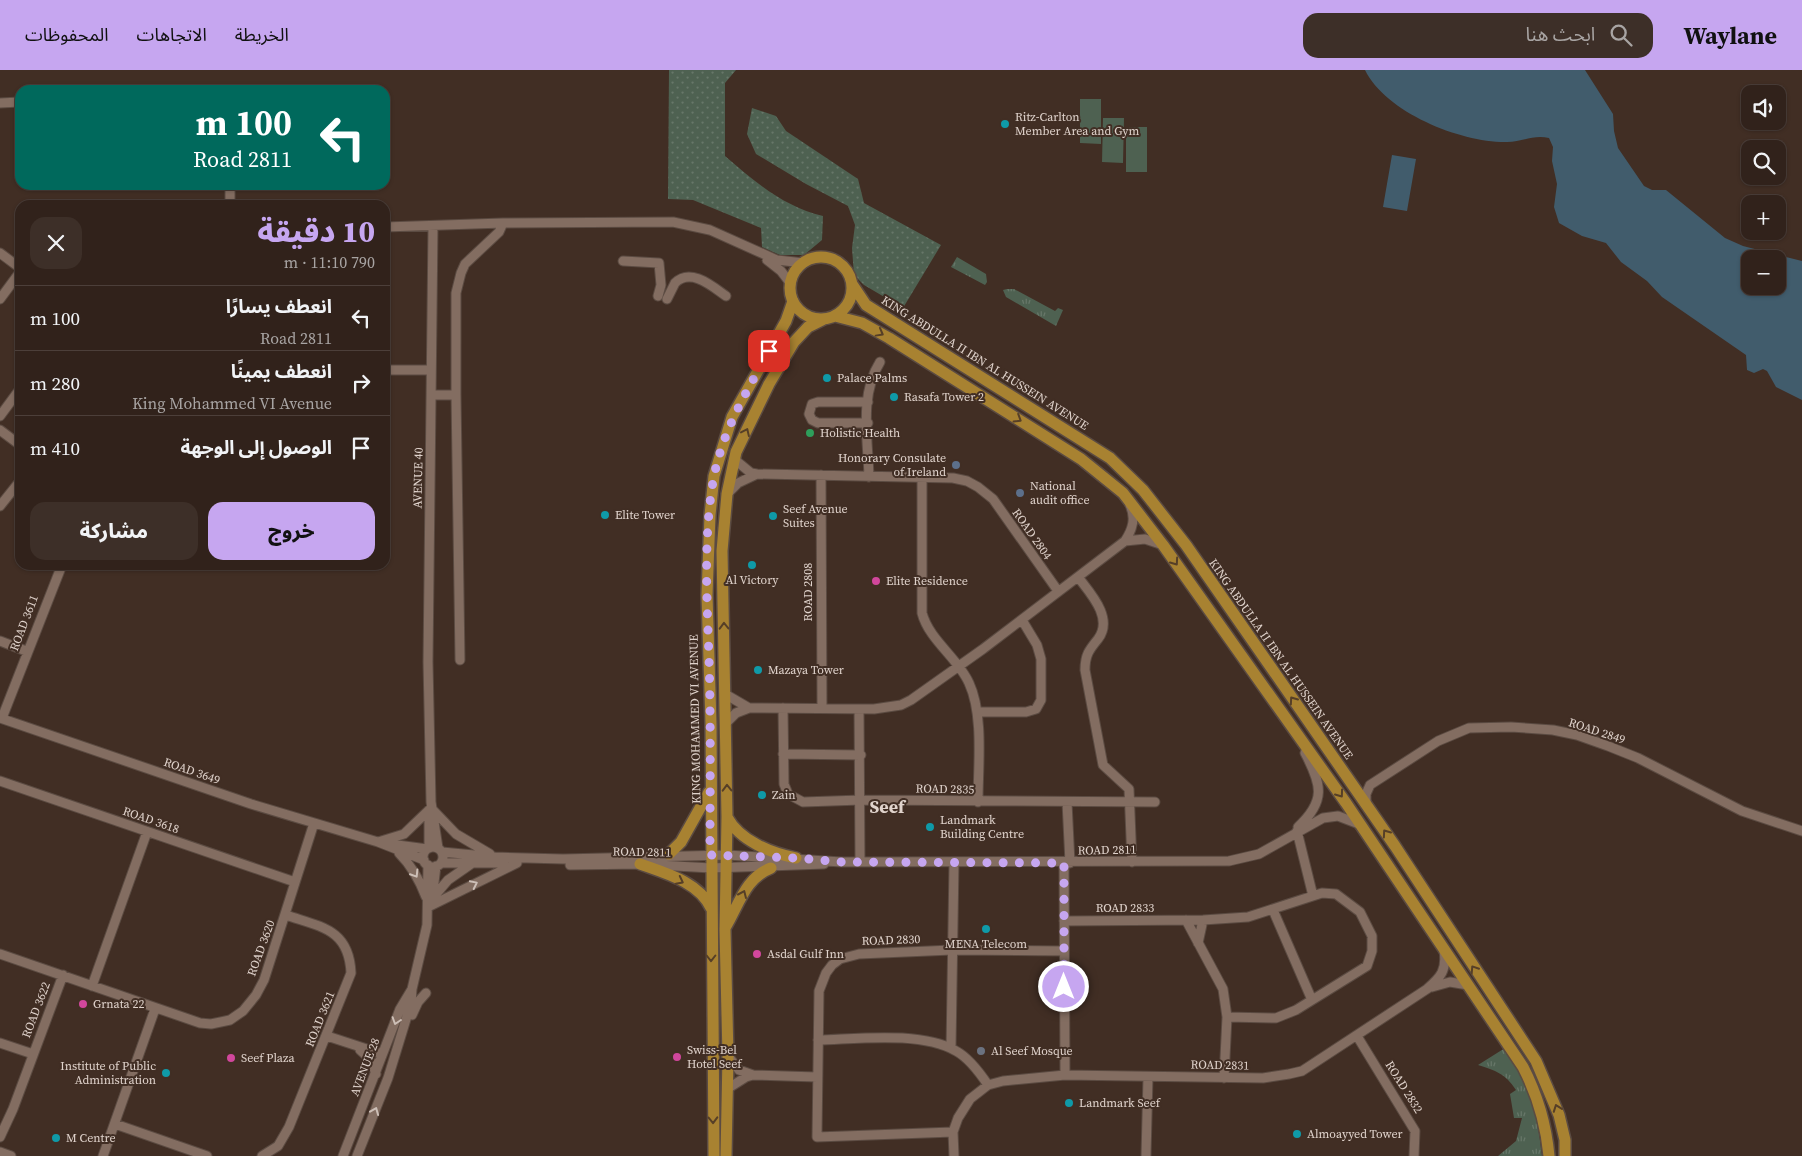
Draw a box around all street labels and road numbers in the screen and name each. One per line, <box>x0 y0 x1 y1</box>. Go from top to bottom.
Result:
street label: KING ABDULLA II IBN AL HUSSEIN AVENUE <box>878 292 1092 434</box>
street label: AVENUE 40 <box>409 447 427 509</box>
street label: ROAD 2804 <box>1009 505 1055 563</box>
street label: KING ABDULLA II IBN AL HUSSEIN AVENUE <box>1205 556 1357 762</box>
street label: ROAD 2808 <box>800 563 816 621</box>
street label: ROAD 3611 <box>6 593 42 653</box>
street label: KING MOHAMMED VI AVENUE <box>686 634 704 804</box>
street label: ROAD 2849 <box>1567 714 1627 748</box>
street label: ROAD 3649 <box>162 754 222 788</box>
street label: ROAD 2835 <box>915 780 975 798</box>
street label: ROAD 3618 <box>121 803 181 837</box>
street label: ROAD 2811 <box>1077 841 1137 859</box>
street label: ROAD 2811 <box>612 843 672 861</box>
street label: ROAD 2833 <box>1096 900 1154 916</box>
street label: ROAD 3620 <box>243 918 279 978</box>
street label: ROAD 2830 <box>861 931 921 949</box>
street label: ROAD 3622 <box>18 980 54 1040</box>
street label: ROAD 3621 <box>302 989 338 1049</box>
street label: AVENUE 28 <box>347 1036 383 1098</box>
street label: ROAD 2831 <box>1190 1056 1250 1074</box>
street label: ROAD 2832 <box>1382 1058 1426 1116</box>

